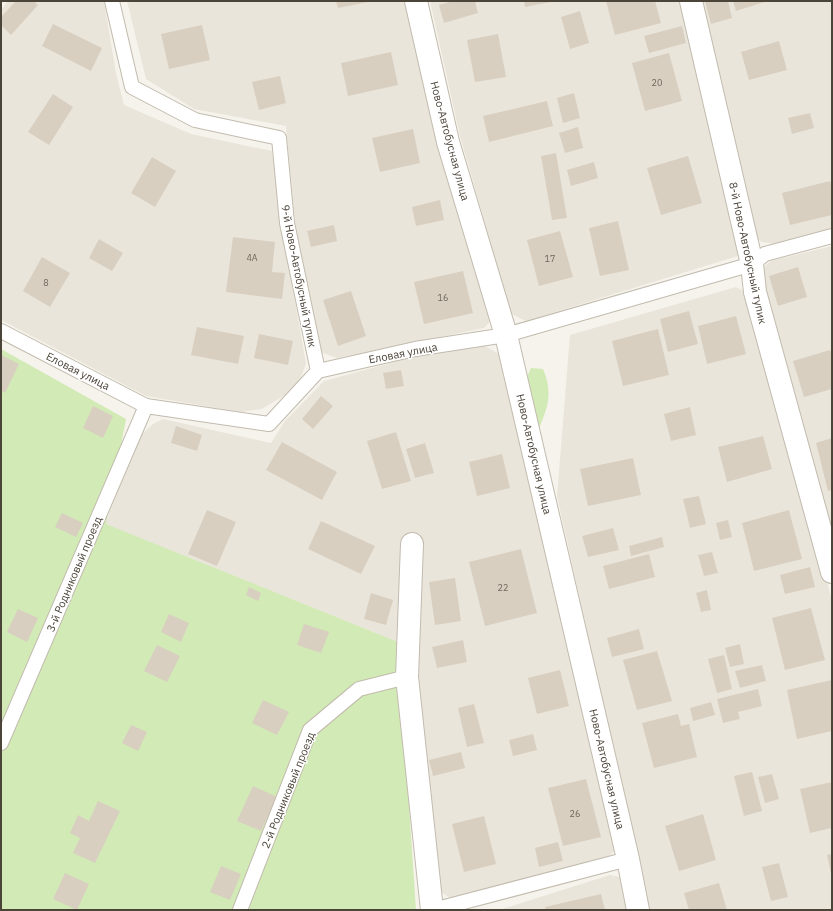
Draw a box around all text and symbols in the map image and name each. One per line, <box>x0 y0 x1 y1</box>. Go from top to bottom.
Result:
house number: 20 <box>652 77 662 88</box>
street label: Ново-Автобусная улица <box>427 80 473 202</box>
street label: 8-й Ново-Автобусный тупик <box>726 181 770 325</box>
street label: 9-й Ново-Автобусный тупик <box>278 203 320 349</box>
house number: 4А <box>246 252 258 263</box>
house number: 17 <box>545 253 555 264</box>
house number: 8 <box>43 277 49 288</box>
house number: 16 <box>438 292 448 303</box>
street label: Еловая улица <box>367 339 439 367</box>
street label: Еловая улица <box>44 349 112 393</box>
street label: Ново-Автобусная улица <box>513 392 555 516</box>
street label: 3-й Родниковый проезд <box>43 514 105 634</box>
house number: 22 <box>498 582 508 593</box>
street label: Ново-Автобусная улица <box>586 707 628 831</box>
street label: 2-й Родниковый проезд <box>258 729 318 850</box>
house number: 26 <box>570 808 580 819</box>

